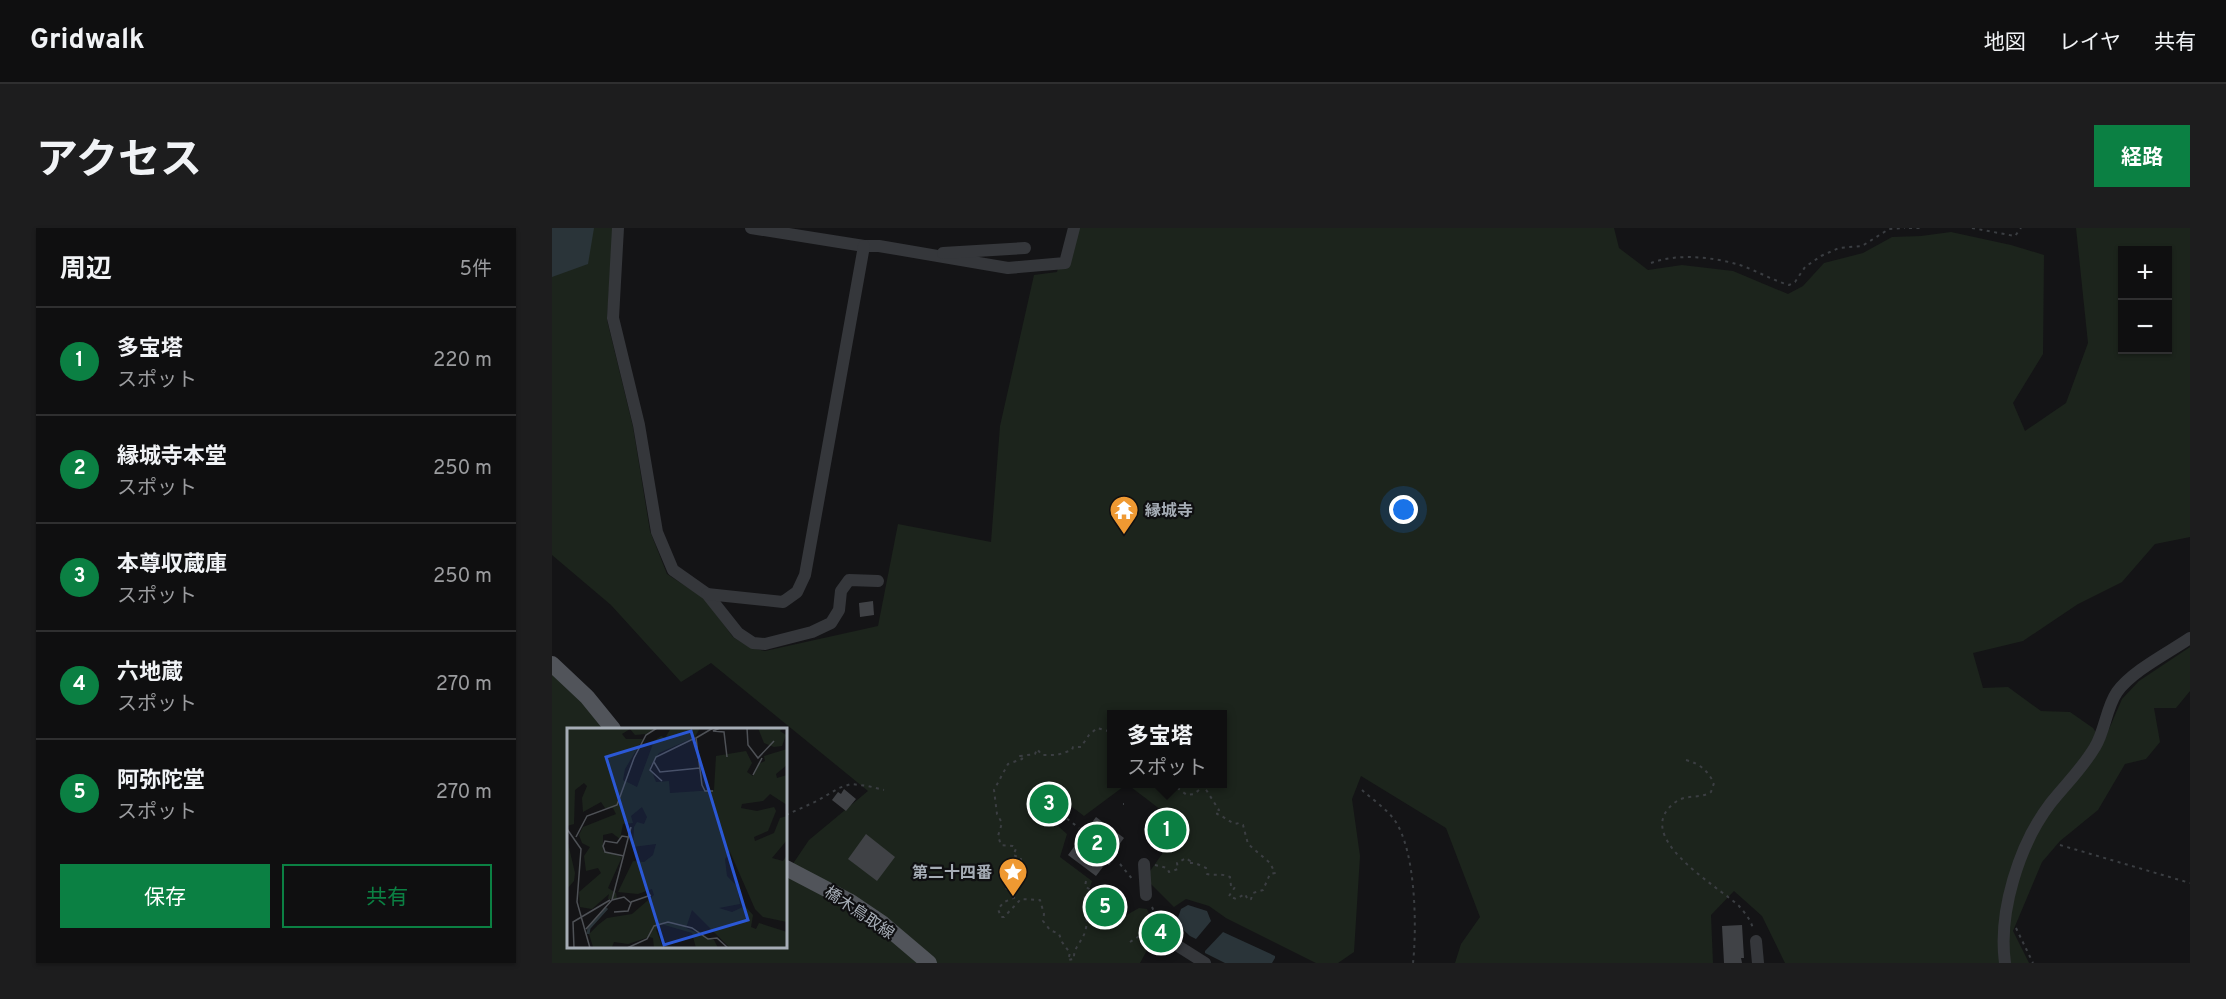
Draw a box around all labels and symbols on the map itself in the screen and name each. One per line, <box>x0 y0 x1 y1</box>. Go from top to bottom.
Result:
temple icon: 縁城寺 <box>1108 494 1140 536</box>
your location <box>1389 495 1418 524</box>
place label: 縁城寺 <box>1145 501 1193 522</box>
inset map <box>567 728 788 948</box>
pin: 3 <box>1030 782 1068 826</box>
pin: 1 <box>1148 808 1186 852</box>
pin: 2 <box>1078 822 1116 866</box>
place icon: 第二十四番 <box>997 856 1029 898</box>
place label: 第二十四番 <box>912 864 992 884</box>
street label: 橋木鳥取線 <box>820 883 898 944</box>
pin: 5 <box>1086 884 1124 930</box>
pin: 4 <box>1142 910 1180 956</box>

